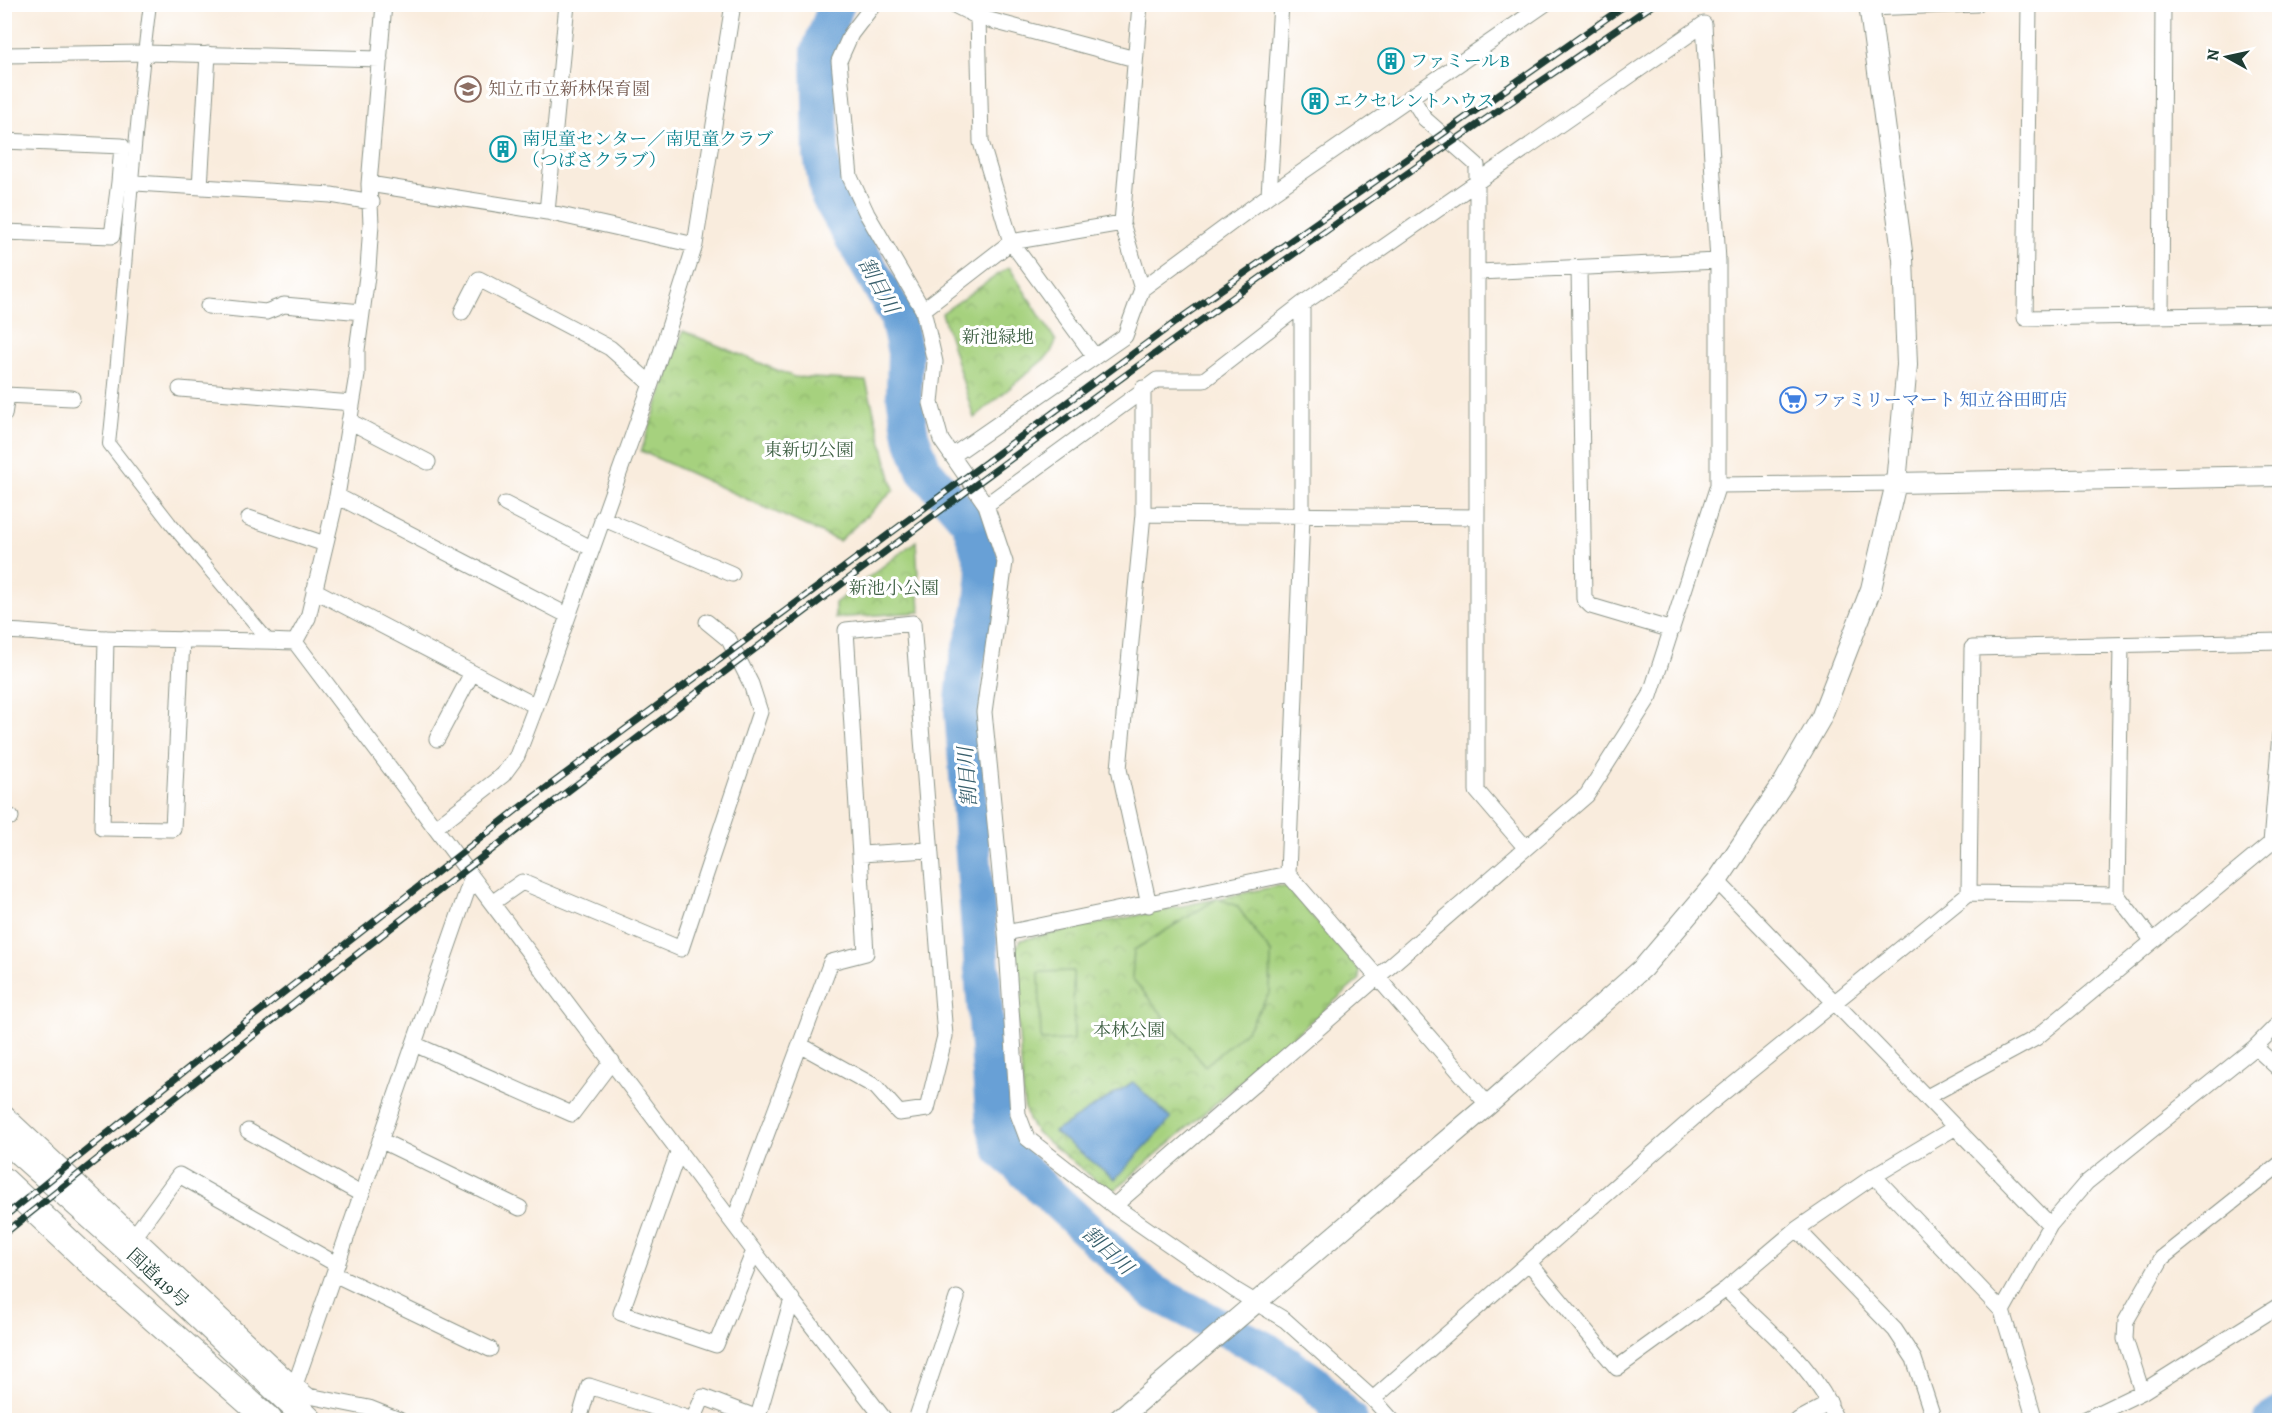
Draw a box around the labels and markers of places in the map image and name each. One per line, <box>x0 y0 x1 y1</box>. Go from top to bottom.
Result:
building icon: ファミールB <box>1376 46 1406 76</box>
place label: ファミールB <box>1410 49 1510 73</box>
school or university icon: 知立市立新林保育園 <box>453 74 483 104</box>
place label: 知立市立新林保育園 <box>488 77 650 101</box>
building icon: エクセレントハウス <box>1300 86 1330 116</box>
place label: エクセレントハウス <box>1334 89 1495 113</box>
place label: 南児童センター／南児童クラブ （つばさクラブ） <box>522 127 773 172</box>
building icon: 南児童センター／南児童クラブ （つばさクラブ） <box>488 134 518 164</box>
supermarket icon: ファミリーマート 知立谷田町店 <box>1778 385 1808 415</box>
place label: ファミリーマート 知立谷田町店 <box>1812 388 2067 412</box>

